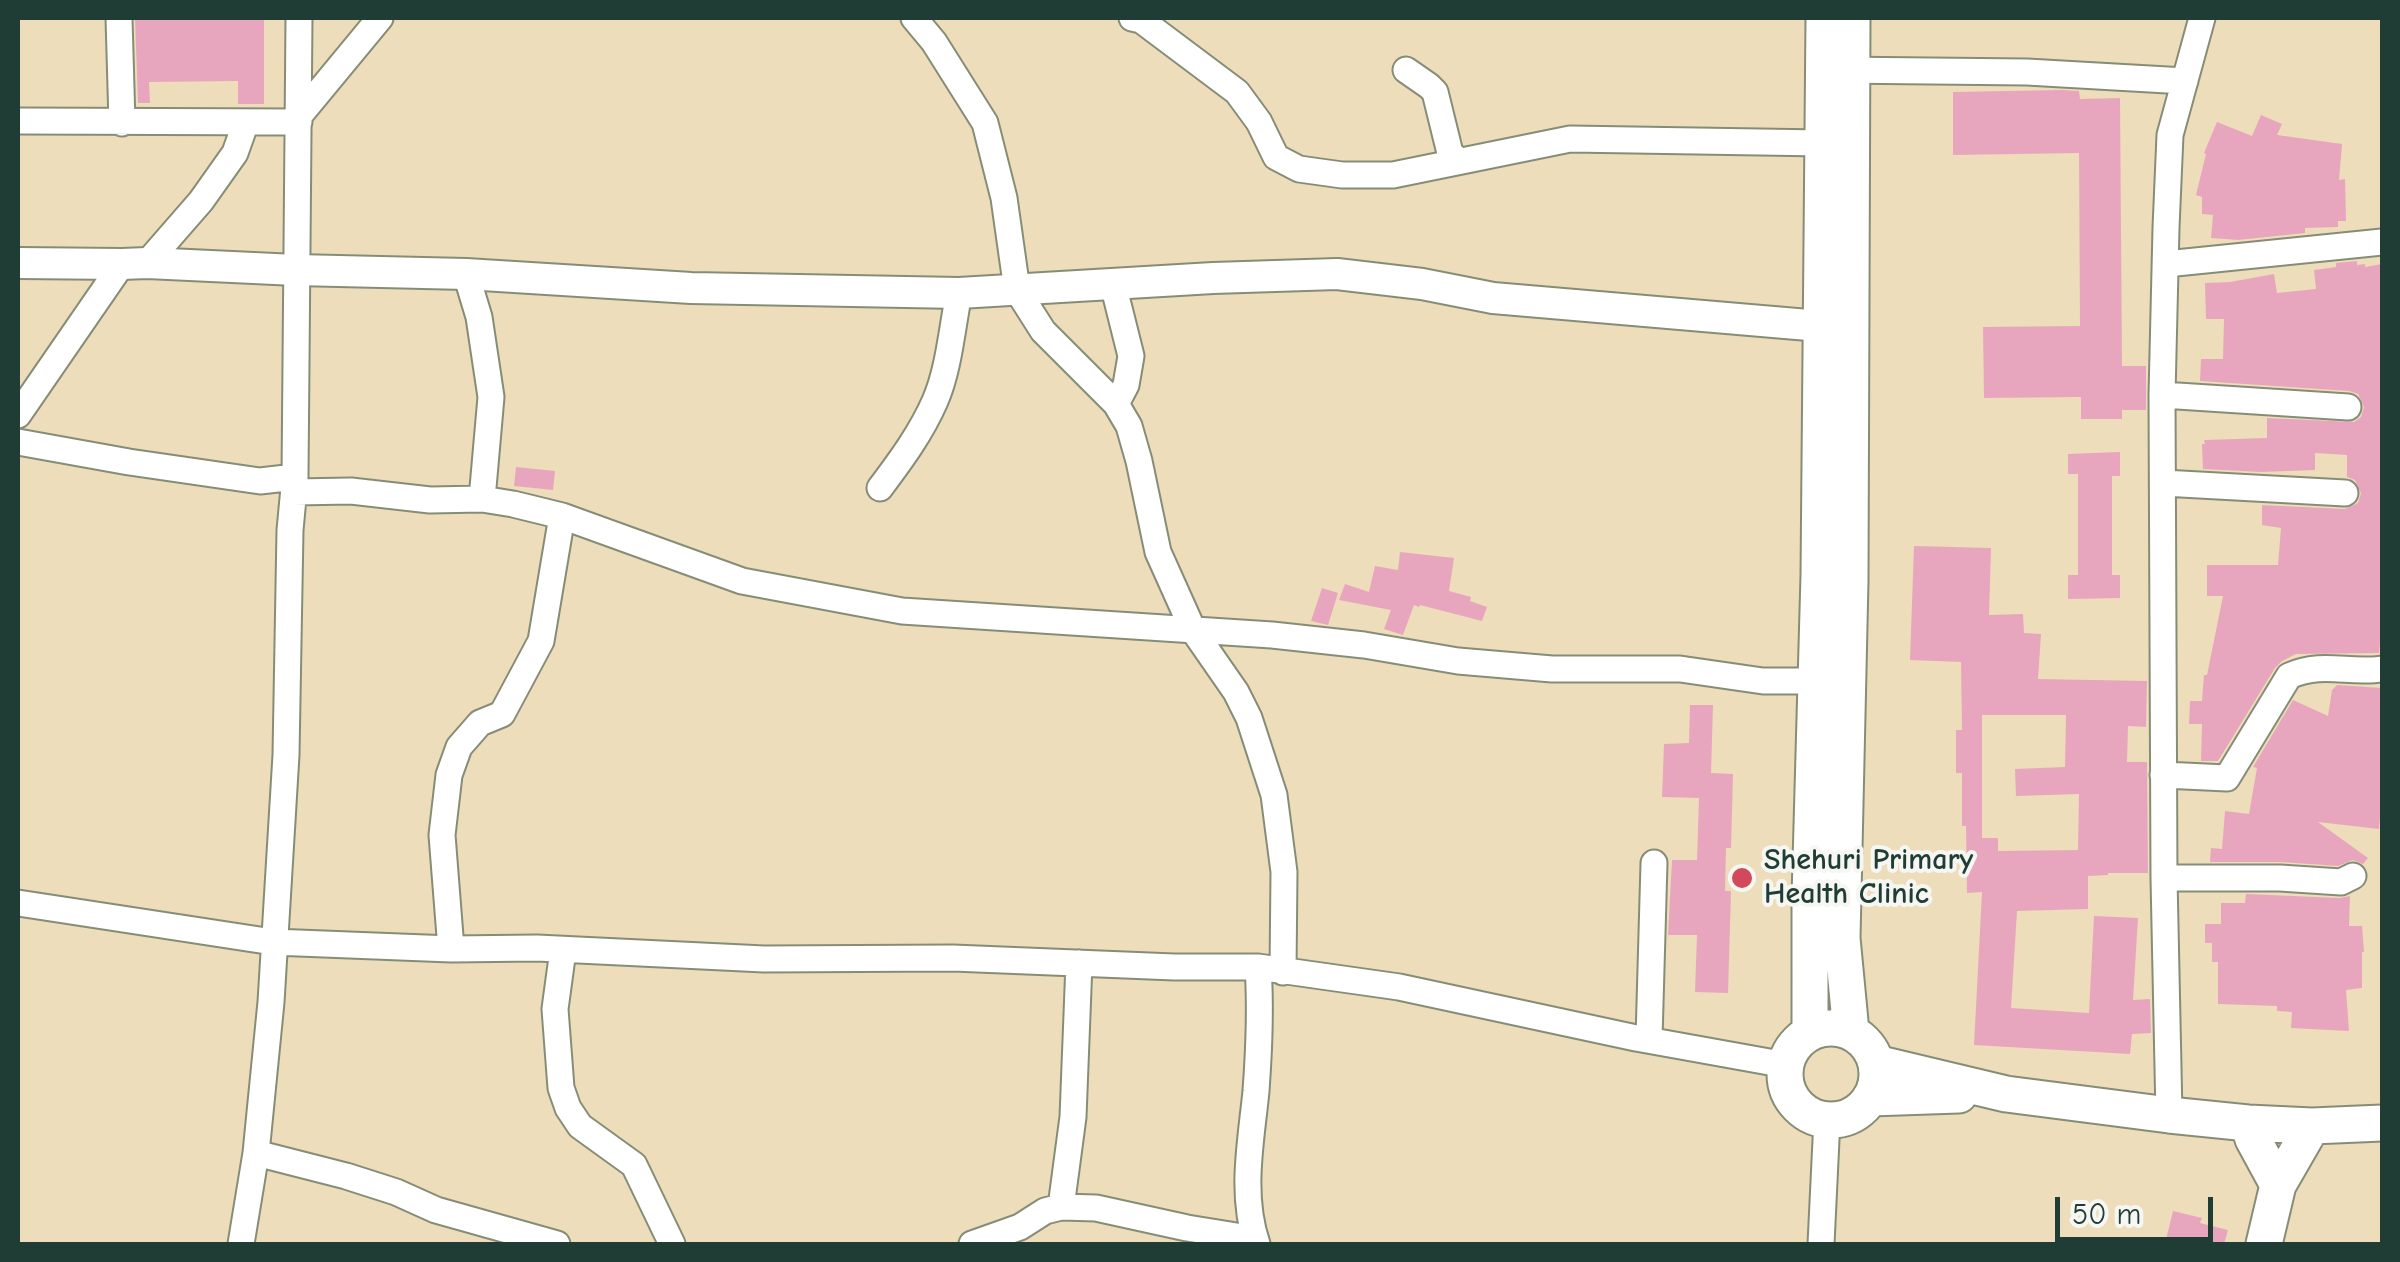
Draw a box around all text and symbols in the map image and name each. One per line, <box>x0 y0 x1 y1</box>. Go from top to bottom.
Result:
place label: Shehuri Primary Health Clinic <box>1764 843 1973 914</box>
marker: Shehuri Primary Health Clinic <box>1729 865 1755 891</box>
scale bar <box>2060 1177 2218 1239</box>
text: 50 m <box>2072 1197 2141 1232</box>

